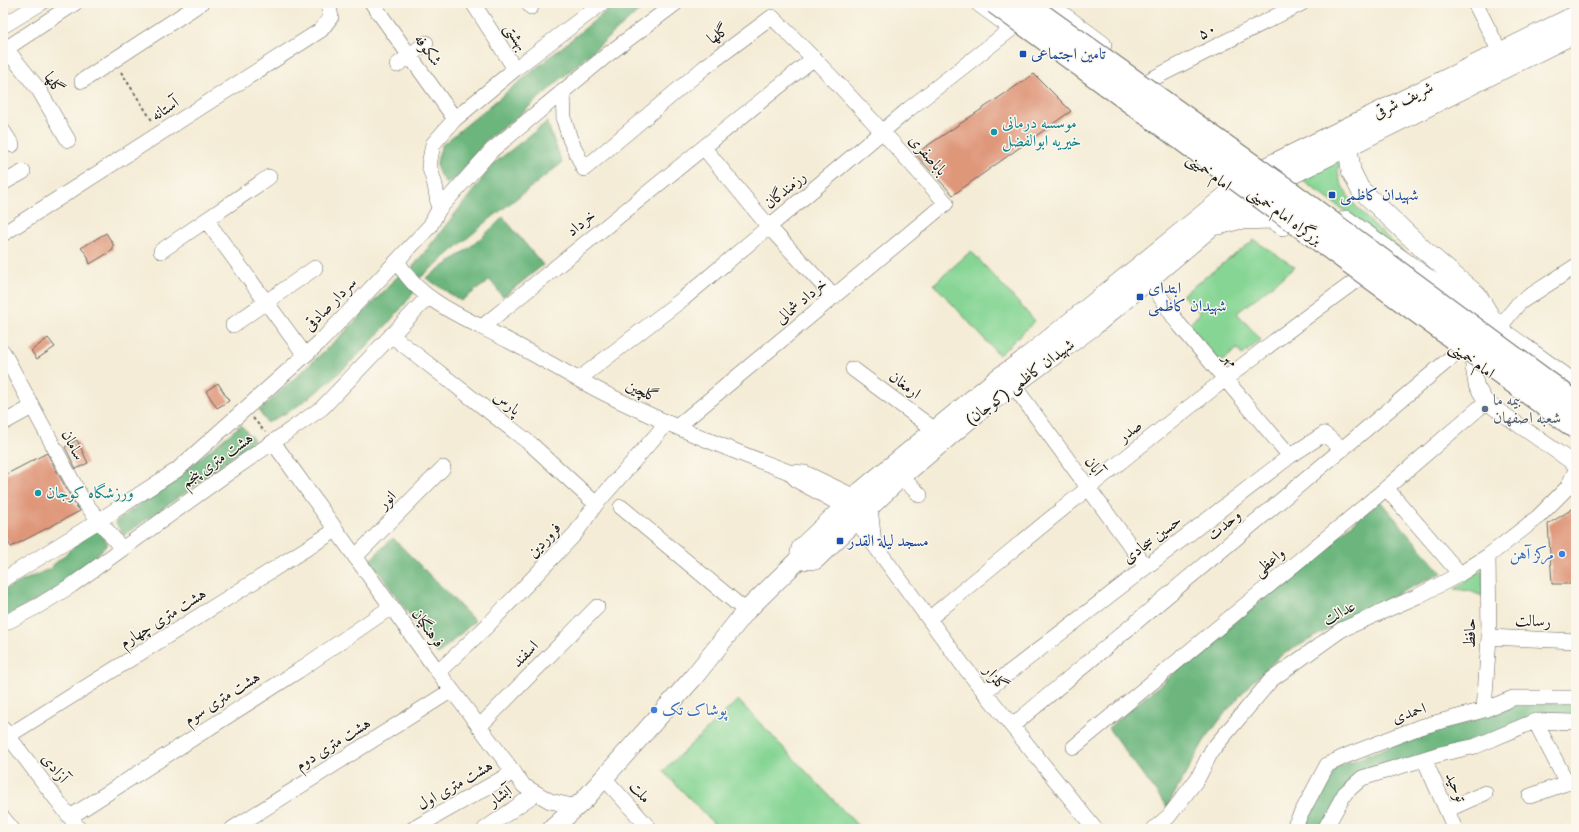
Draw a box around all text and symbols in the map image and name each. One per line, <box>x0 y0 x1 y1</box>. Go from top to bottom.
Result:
street label: ۵۰ <box>1194 18 1220 44</box>
street label: بهشتی <box>499 19 532 55</box>
street label: گلها <box>703 19 733 49</box>
street label: شکوفه <box>410 30 446 70</box>
place label: تامین اجتماعی <box>1031 44 1107 64</box>
marker: تامین اجتماعی <box>1018 49 1028 59</box>
street label: گلها <box>39 68 69 98</box>
street label: شریف شرقی <box>1370 77 1436 123</box>
street label: آستانه <box>147 92 184 125</box>
place label: موسسه درمانی خیریه ابوالفضل <box>1002 113 1081 152</box>
marker: موسسه درمانی خیریه ابوالفضل <box>989 127 999 137</box>
street label: باباصفری <box>905 130 951 180</box>
street label: امام خمینی <box>1180 149 1235 199</box>
street label: رزمندگان <box>760 167 810 213</box>
street label: بزرگراه امام خمینی <box>1242 182 1327 253</box>
place label: شهیدان کاظمی <box>1340 185 1419 206</box>
marker: شهیدان کاظمی <box>1327 190 1337 200</box>
street label: خرداد <box>562 205 600 241</box>
street label: سردار صادقی <box>299 272 361 336</box>
street label: خرداد شمالی <box>771 274 831 328</box>
place label: ابتدای شهیدان کاظمی <box>1148 278 1227 317</box>
marker: ابتدای شهیدان کاظمی <box>1135 292 1145 302</box>
street label: شهیدان کاظمی (کوجان) <box>962 335 1079 430</box>
street label: امام خمینی <box>1443 337 1499 386</box>
street label: مهر <box>1218 346 1243 371</box>
street label: ارمغان <box>885 367 925 403</box>
street label: گلچین <box>622 375 661 408</box>
street label: پارس <box>489 386 525 421</box>
place label: بیمه ما شعبه اصفهان <box>1493 390 1561 428</box>
marker: بیمه ما شعبه اصفهان <box>1480 404 1490 414</box>
street label: صدر <box>1112 415 1146 448</box>
street label: سامان <box>57 426 89 464</box>
street label: هشت متری پنجم <box>177 428 260 496</box>
street label: آبان <box>1080 452 1109 481</box>
place label: ورزشگاه کوجان <box>46 482 134 503</box>
street label: انور <box>372 486 401 515</box>
marker: ورزشگاه کوجان <box>33 488 43 498</box>
street label: وحدت <box>1203 505 1245 545</box>
street label: حسین سجادی <box>1118 510 1186 568</box>
street label: فروردین <box>523 518 565 562</box>
place label: مسجد لیلة القدر <box>846 531 929 551</box>
marker: مسجد لیلة القدر <box>835 536 845 546</box>
street label: واعظی <box>1249 543 1290 582</box>
place label: مرکز آهن <box>1510 544 1554 565</box>
marker: مرکز آهن <box>1557 549 1567 559</box>
street label: هشت متری چهارم <box>116 583 212 656</box>
street label: عدالت <box>1319 596 1359 630</box>
street label: فرهنگیان <box>407 604 449 652</box>
street label: رسالت <box>1515 610 1551 632</box>
street label: حافظ <box>1460 618 1480 648</box>
street label: اسفند <box>507 636 543 672</box>
street label: گلزار <box>978 659 1013 695</box>
street label: هشت متری سوم <box>180 667 266 733</box>
street label: احمدی <box>1389 698 1429 728</box>
place label: پوشاک تک <box>662 700 728 721</box>
marker: پوشاک تک <box>649 705 659 715</box>
street label: هشت متری دوم <box>291 713 377 778</box>
street label: آزادی <box>37 749 74 788</box>
street label: هشت متری اول <box>414 755 496 815</box>
street label: توحید <box>1441 769 1472 806</box>
street label: ملت <box>625 777 655 807</box>
street label: آبشار <box>482 780 517 812</box>

